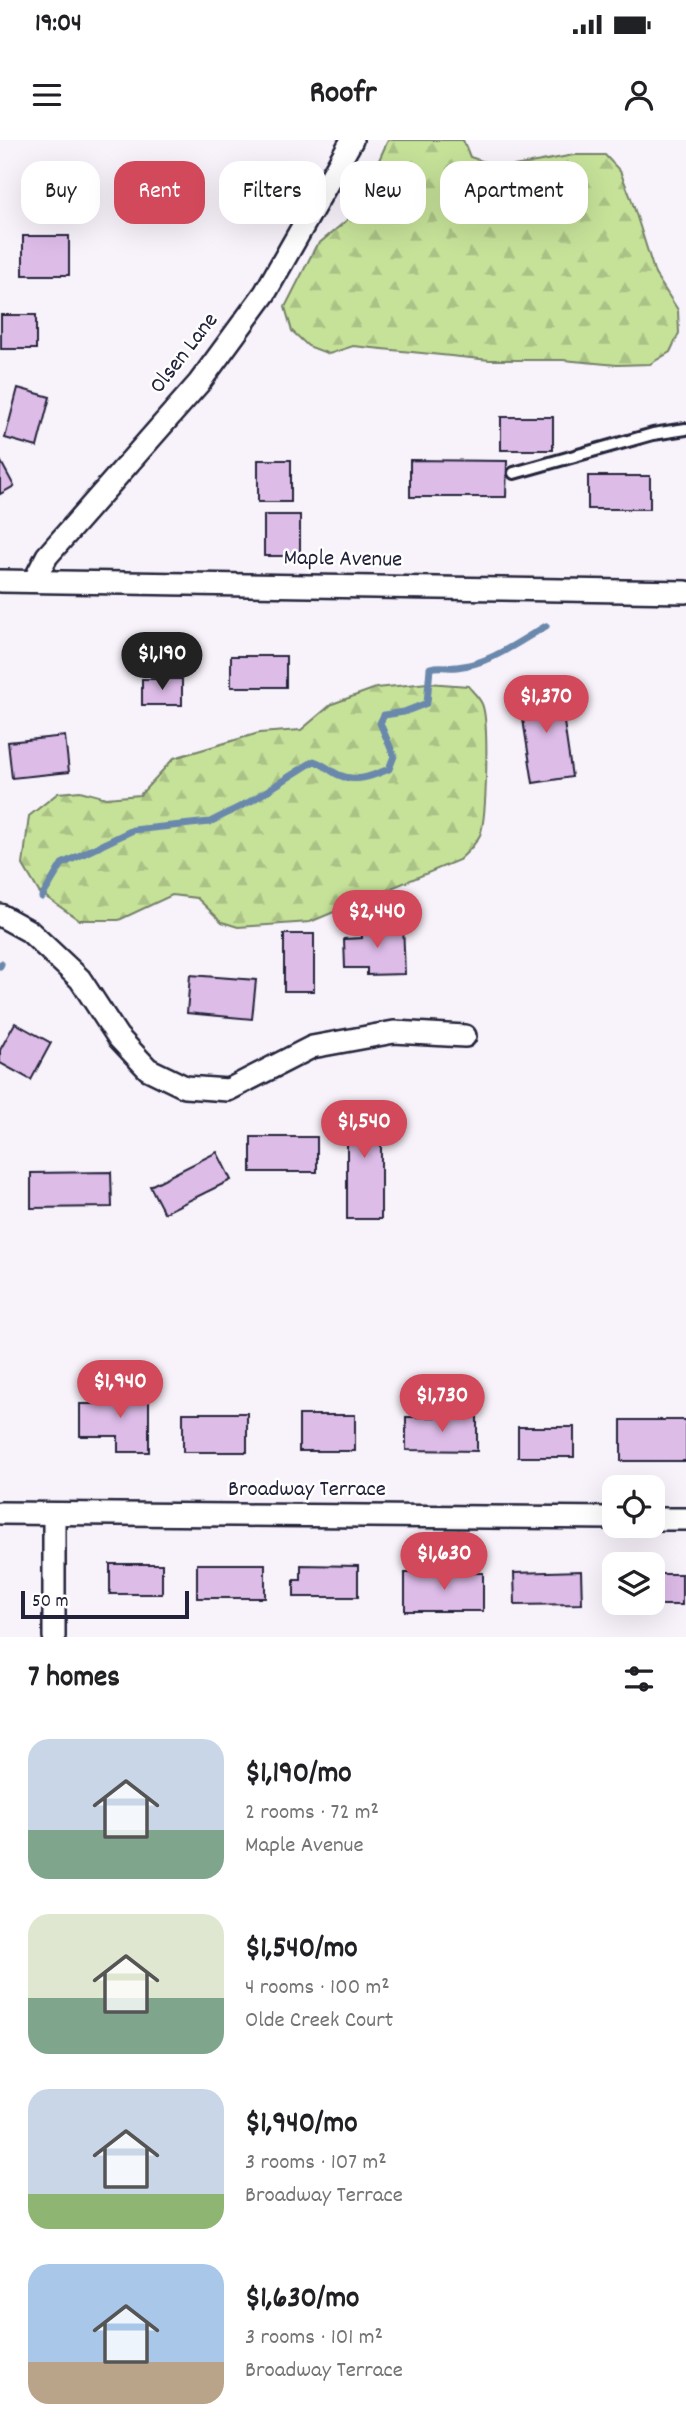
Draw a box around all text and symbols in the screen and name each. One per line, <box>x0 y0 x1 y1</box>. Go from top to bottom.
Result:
text: 19:04 <box>35 6 82 43</box>
text: Roofr <box>309 72 377 118</box>
icon: menu <box>28 76 66 114</box>
icon: person <box>620 76 658 114</box>
chip: Buy <box>21 161 100 224</box>
chip: Rent <box>114 161 205 224</box>
chip: Filters <box>219 161 326 224</box>
chip: New <box>340 161 426 224</box>
chip: Apartment <box>440 161 588 224</box>
street label: Olsen Lane <box>143 306 227 402</box>
street label: Maple Avenue <box>283 542 403 578</box>
pin: $1,190 <box>105 632 219 692</box>
text: $1,190 <box>137 638 187 671</box>
pin: $1,370 <box>489 676 603 735</box>
text: $1,370 <box>520 681 572 714</box>
pin: $2,440 <box>320 890 434 950</box>
text: $2,440 <box>348 896 406 929</box>
pin: $1,540 <box>307 1100 421 1160</box>
text: $1,540 <box>337 1106 391 1139</box>
pin: $1,940 <box>63 1360 177 1420</box>
text: $1,940 <box>93 1366 147 1399</box>
pin: $1,730 <box>385 1374 499 1434</box>
text: $1,730 <box>416 1380 468 1413</box>
street label: Broadway Terrace <box>228 1474 386 1507</box>
map controls <box>602 1475 665 1615</box>
button: locate <box>602 1475 665 1538</box>
pin: $1,630 <box>387 1532 501 1592</box>
text: $1,630 <box>416 1538 472 1571</box>
button: layers <box>602 1552 665 1615</box>
scale bar <box>21 1588 189 1620</box>
text: 50 m <box>32 1589 69 1616</box>
text: 7 homes <box>28 1658 120 1701</box>
icon: filters <box>620 1660 658 1698</box>
text: $1,190/mo <box>245 1754 352 1797</box>
icon: home <box>84 1767 168 1851</box>
text: 2 rooms · 72 m² <box>245 1797 379 1830</box>
text: Maple Avenue <box>245 1830 364 1863</box>
text: $1,540/mo <box>245 1929 358 1972</box>
icon: home <box>84 1942 168 2026</box>
text: 4 rooms · 100 m² <box>245 1972 390 2005</box>
text: Olde Creek Court <box>245 2005 393 2038</box>
text: $1,940/mo <box>245 2104 358 2147</box>
icon: home <box>84 2117 168 2201</box>
text: 3 rooms · 107 m² <box>245 2147 387 2180</box>
text: Broadway Terrace <box>245 2180 403 2213</box>
text: $1,630/mo <box>245 2279 359 2322</box>
icon: home <box>84 2292 168 2376</box>
text: 3 rooms · 101 m² <box>245 2322 383 2355</box>
text: Broadway Terrace <box>245 2355 403 2388</box>

